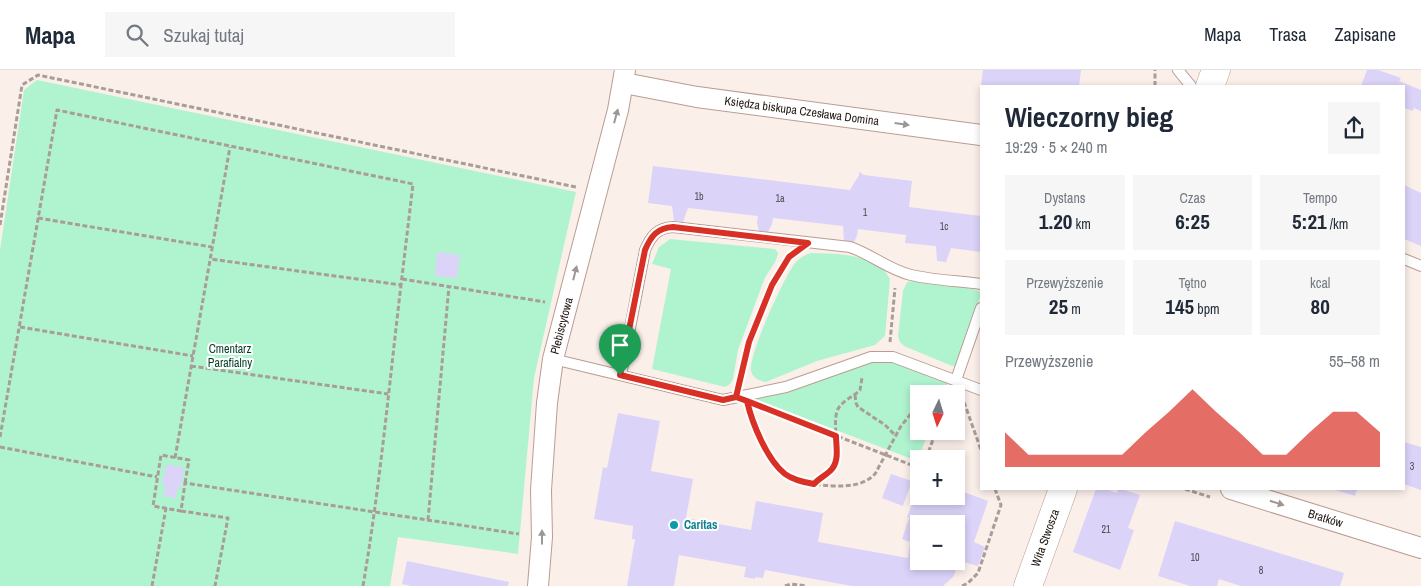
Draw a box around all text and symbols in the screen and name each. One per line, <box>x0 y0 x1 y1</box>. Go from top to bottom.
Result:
search box <box>105 12 455 57</box>
text: Mapa <box>25 19 75 51</box>
icon: search <box>123 21 151 49</box>
text: Szukaj tutaj <box>163 22 244 48</box>
text: Mapa <box>1204 22 1241 47</box>
text: Trasa <box>1269 22 1306 47</box>
text: Zapisane <box>1334 22 1396 47</box>
street label: Księdza biskupa Czesława Domina <box>724 93 880 129</box>
text: Wieczorny bieg <box>1005 98 1173 136</box>
button: share <box>1328 102 1380 154</box>
one-way arrow <box>612 109 620 124</box>
one-way arrow <box>894 121 910 129</box>
text: 19:29 · 5 × 240 m <box>1005 136 1108 158</box>
text: Dystans <box>1044 189 1086 207</box>
text: Czas <box>1179 189 1206 207</box>
text: Tempo <box>1303 189 1337 207</box>
house number: 1b <box>694 190 704 203</box>
house number: 1a <box>775 192 785 205</box>
house number: 1 <box>863 206 868 219</box>
text: 1.20 <box>1039 207 1072 236</box>
text: 6:25 <box>1175 207 1210 236</box>
text: 5:21 <box>1292 207 1327 236</box>
text: km <box>1072 215 1091 233</box>
text: /km <box>1327 215 1348 233</box>
house number: 1c <box>940 220 948 233</box>
one-way arrow <box>571 266 579 281</box>
text: Przewyższenie <box>1026 274 1103 292</box>
text: Tętno <box>1178 274 1207 292</box>
text: kcal <box>1310 274 1330 292</box>
text: 25 <box>1049 292 1068 321</box>
text: 145 <box>1165 292 1194 321</box>
text: 80 <box>1311 292 1330 321</box>
street label: Plebiscytowa <box>547 295 577 356</box>
text: m <box>1068 300 1081 318</box>
text: bpm <box>1194 300 1220 318</box>
pin <box>599 324 641 375</box>
icon: arrive <box>606 331 634 359</box>
park label: Cmentarz Parafialny <box>208 341 252 371</box>
text: Przewyższenie <box>1005 350 1093 372</box>
text: 55–58 m <box>1329 350 1380 372</box>
north arrow <box>910 385 965 440</box>
map controls <box>910 385 965 570</box>
button: + <box>910 450 965 505</box>
house number: 3 <box>1410 460 1415 473</box>
one-way arrow <box>1270 500 1285 508</box>
street label: Bratków <box>1306 505 1346 532</box>
street label: Wita Stwosza <box>1028 506 1063 569</box>
button: − <box>910 515 965 570</box>
place label: Caritas <box>684 517 718 533</box>
marker: Caritas <box>668 519 680 531</box>
house number: 21 <box>1101 523 1111 536</box>
one-way arrow <box>538 529 546 545</box>
house number: 10 <box>1190 551 1200 564</box>
house number: 8 <box>1259 564 1264 577</box>

